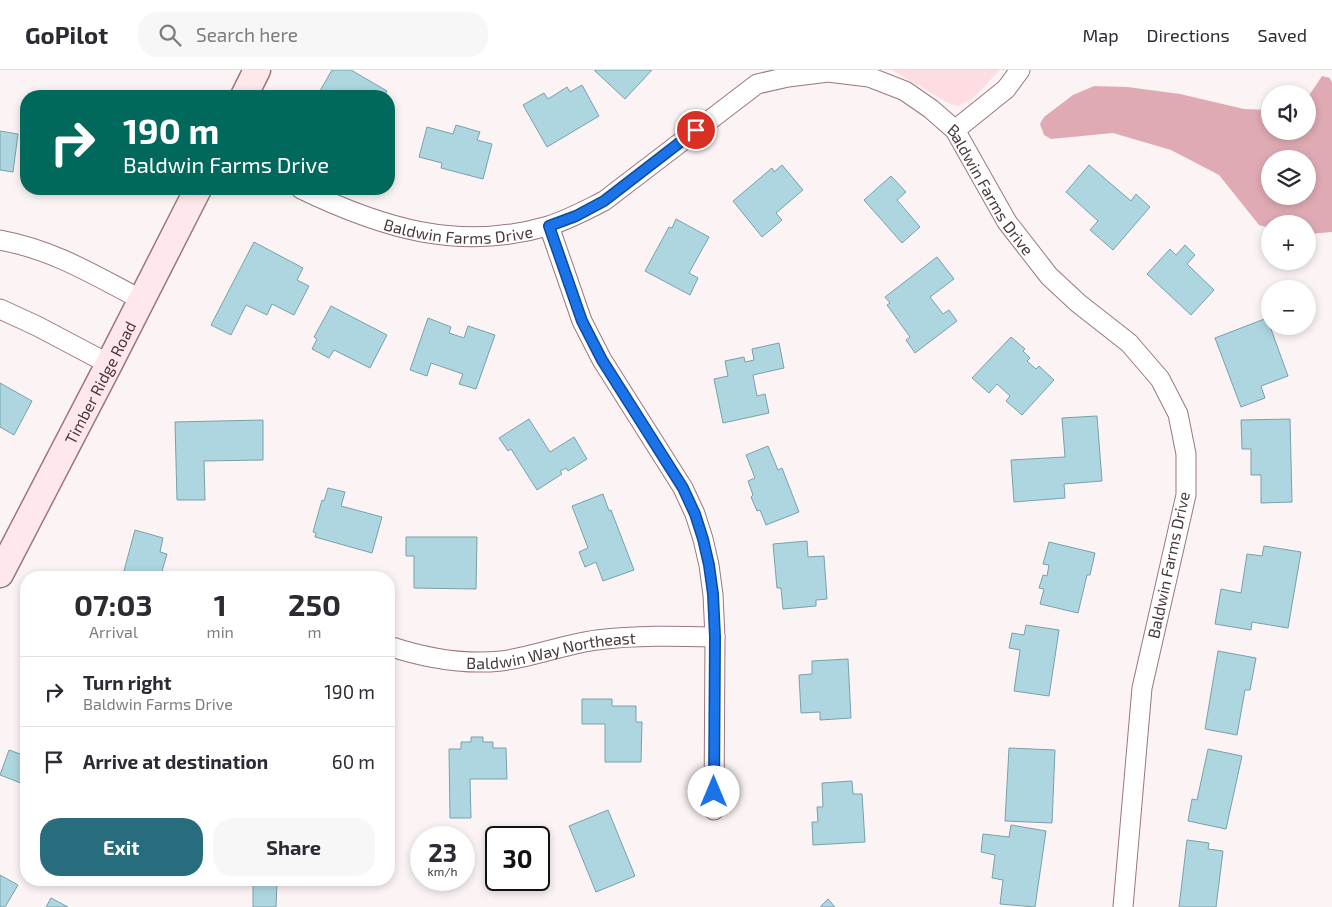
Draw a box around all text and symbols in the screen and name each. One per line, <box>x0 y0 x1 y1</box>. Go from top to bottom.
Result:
search box <box>138 12 488 57</box>
text: GoPilot <box>25 20 108 49</box>
icon: search <box>156 21 184 49</box>
text: Search here <box>196 23 298 46</box>
text: Map <box>1082 24 1119 46</box>
text: Directions <box>1147 24 1230 46</box>
text: Saved <box>1258 24 1307 46</box>
map controls <box>1261 85 1316 335</box>
button: sound <box>1261 85 1316 140</box>
text: 190 m <box>123 109 219 151</box>
pin <box>675 109 717 151</box>
icon: right <box>40 110 105 175</box>
icon: arrive <box>682 116 710 144</box>
street label: Baldwin Farms Drive <box>945 119 1038 258</box>
button: layers <box>1261 150 1316 205</box>
text: Baldwin Farms Drive <box>123 151 329 177</box>
street label: Baldwin Farms Drive <box>382 214 534 246</box>
button: + <box>1261 215 1316 270</box>
button: − <box>1261 280 1316 335</box>
street label: Timber Ridge Road <box>60 318 139 447</box>
street label: Baldwin Farms Drive <box>1143 490 1193 640</box>
text: 07:03 <box>74 586 153 622</box>
text: 1 <box>214 586 227 622</box>
text: 250 <box>288 586 341 622</box>
text: Arrival <box>89 622 138 641</box>
text: min <box>207 622 234 641</box>
text: m <box>307 622 321 641</box>
street label: Baldwin Way Northeast <box>466 627 636 672</box>
text: Turn right <box>83 671 171 694</box>
icon: right <box>40 678 68 706</box>
text: 190 m <box>324 680 375 703</box>
text: Baldwin Farms Drive <box>83 694 233 713</box>
icon: arrive <box>40 748 68 776</box>
text: Arrive at destination <box>83 750 268 773</box>
text: 60 m <box>332 750 375 773</box>
position arrow <box>687 765 739 817</box>
button: Exit <box>40 818 203 876</box>
button: Share <box>213 818 375 876</box>
speed limit sign: 30 <box>485 826 550 891</box>
text: 23 <box>428 837 457 867</box>
text: km/h <box>428 864 457 878</box>

